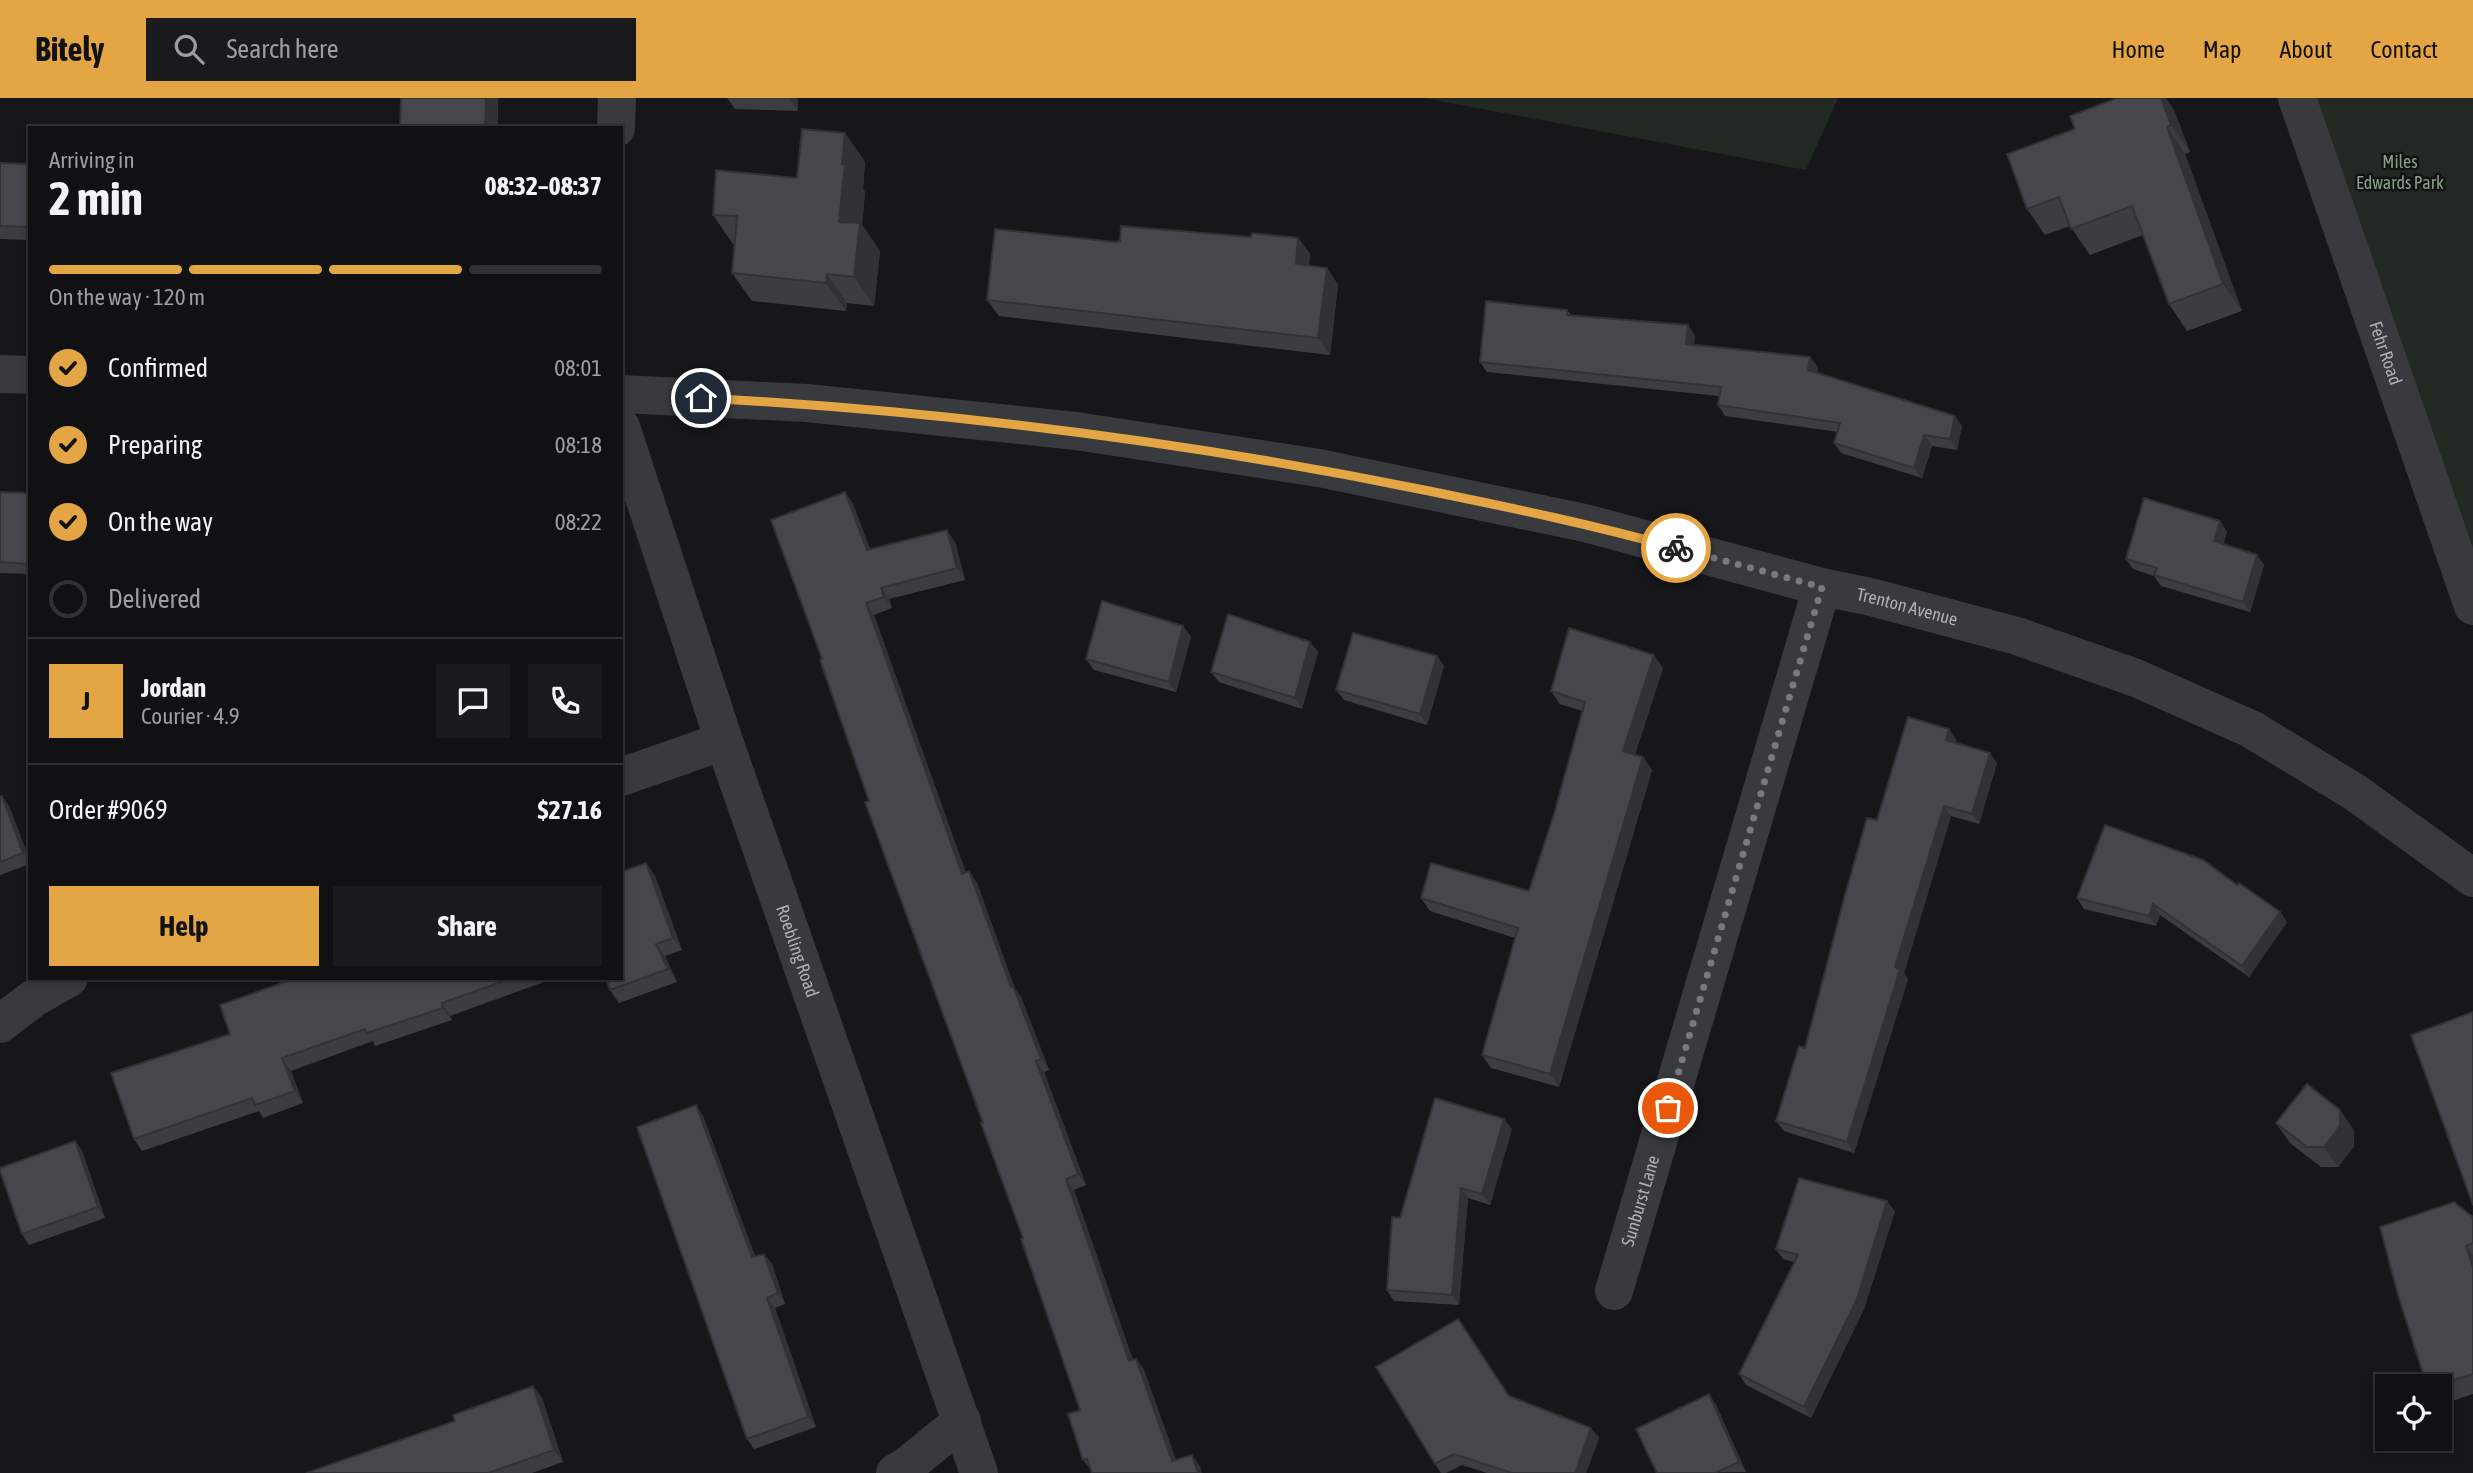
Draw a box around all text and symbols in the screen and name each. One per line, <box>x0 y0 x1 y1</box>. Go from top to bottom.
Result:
search box <box>146 18 636 81</box>
text: Bitely <box>35 30 104 68</box>
icon: search <box>170 30 208 68</box>
text: Search here <box>226 34 339 64</box>
text: Home <box>2111 36 2165 63</box>
text: Map <box>2203 36 2241 63</box>
text: About <box>2279 36 2332 63</box>
text: Contact <box>2370 36 2438 63</box>
text: Arriving in <box>49 147 135 173</box>
park label: Miles Edwards Park <box>2356 151 2444 193</box>
text: 08:32–08:37 <box>485 171 602 201</box>
text: 2 min <box>49 172 143 225</box>
text: On the way · 120 m <box>49 284 205 310</box>
street label: Fehr Road <box>2365 318 2407 388</box>
icon: check <box>49 349 87 387</box>
text: Confirmed <box>108 353 208 383</box>
text: 08:01 <box>554 355 602 381</box>
pin <box>671 368 731 428</box>
icon: home <box>682 379 720 417</box>
icon: check <box>49 426 87 464</box>
text: Preparing <box>108 430 202 460</box>
text: 08:18 <box>555 432 602 458</box>
icon: check <box>49 503 87 541</box>
text: On the way <box>108 507 213 537</box>
text: 08:22 <box>555 509 602 535</box>
courier <box>1641 513 1711 583</box>
icon: bike <box>1657 529 1695 567</box>
street label: Trenton Avenue <box>1855 583 1960 630</box>
text: Delivered <box>108 584 201 614</box>
button: chat <box>436 664 510 738</box>
button: phone <box>528 664 602 738</box>
text: Jordan <box>141 673 206 703</box>
text: J <box>82 686 90 716</box>
text: Courier · 4.9 <box>141 703 240 729</box>
text: Order #9069 <box>49 795 168 825</box>
text: $27.16 <box>538 795 602 825</box>
button: Help <box>49 886 319 966</box>
button: Share <box>333 886 602 966</box>
street label: Roebling Road <box>772 902 823 1000</box>
pin <box>1638 1078 1698 1138</box>
icon: bag <box>1649 1089 1687 1127</box>
street label: Sunburst Lane <box>1617 1153 1664 1249</box>
map controls <box>2375 1374 2452 1451</box>
button: locate <box>2375 1374 2452 1451</box>

